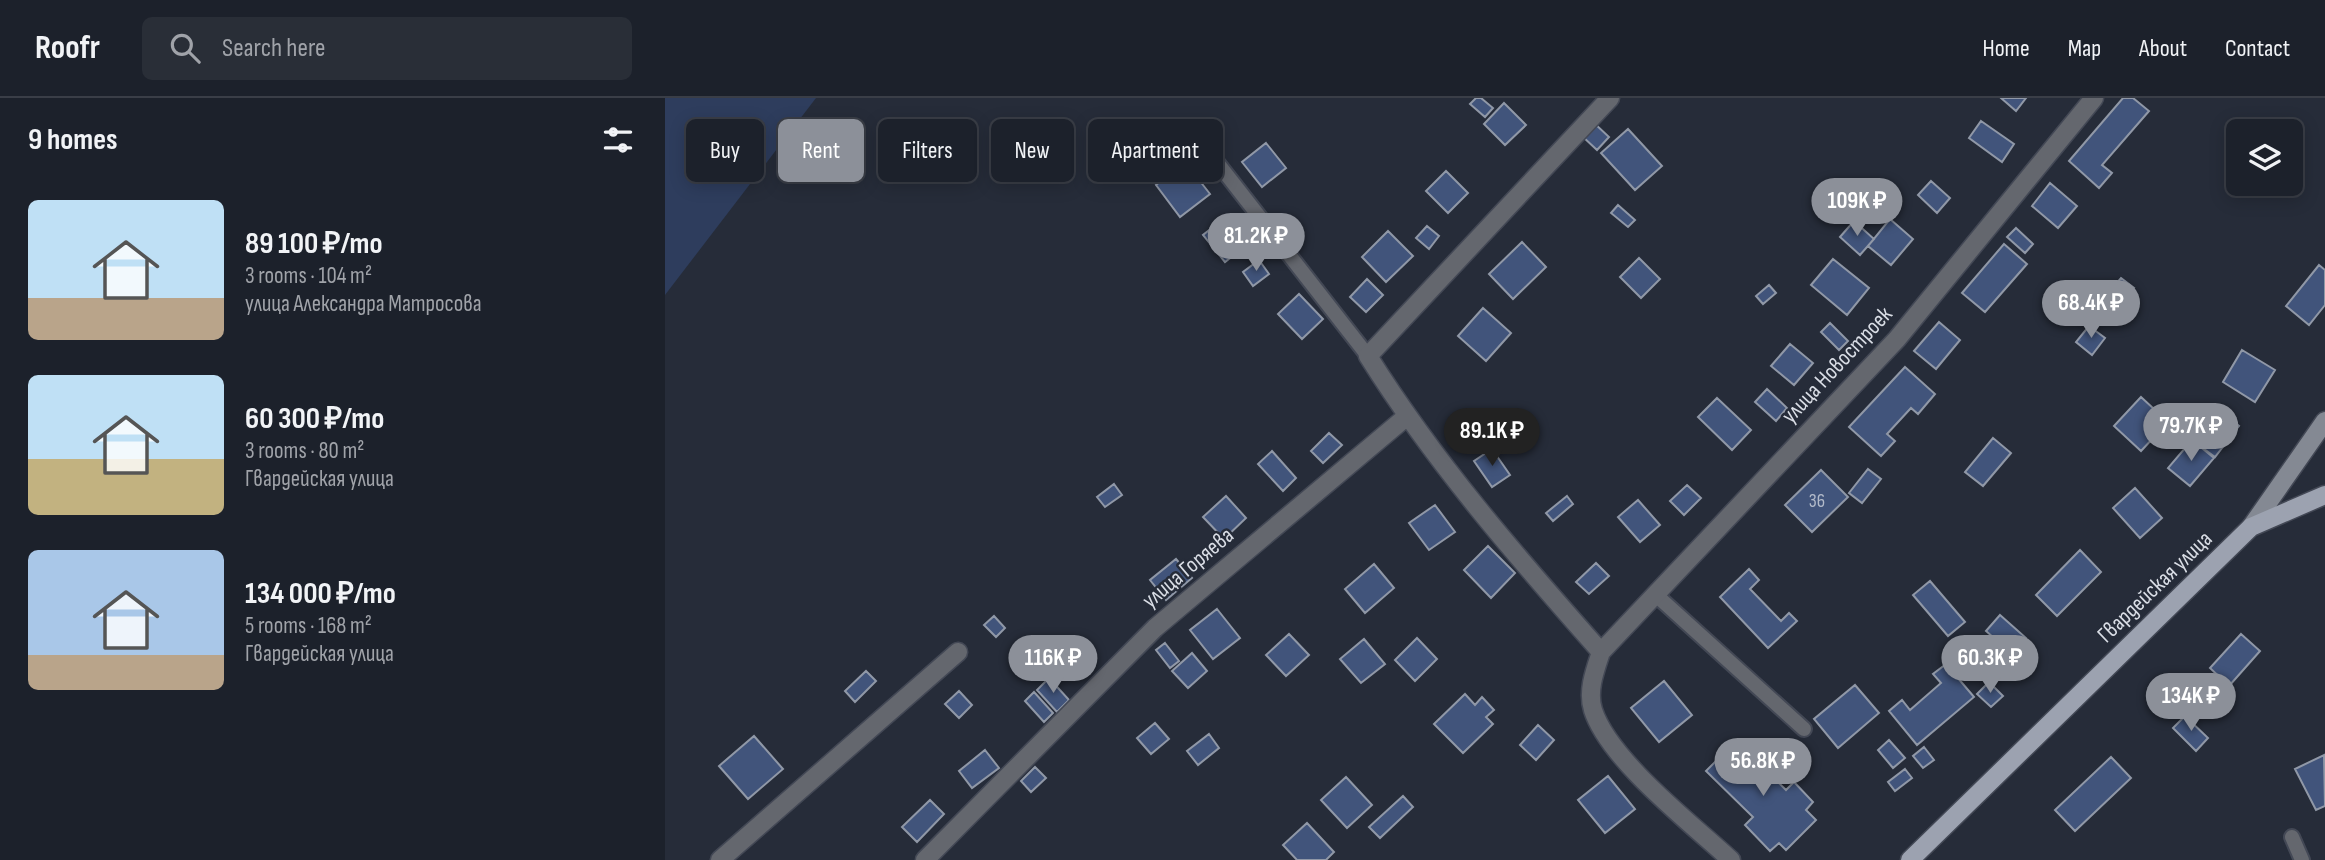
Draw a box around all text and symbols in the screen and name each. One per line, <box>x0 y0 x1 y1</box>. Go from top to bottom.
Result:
search box <box>142 17 632 80</box>
text: Roofr <box>35 28 100 68</box>
icon: search <box>166 29 204 67</box>
text: Search here <box>222 33 325 64</box>
text: Home <box>1982 34 2030 63</box>
text: Map <box>2068 34 2101 63</box>
text: About <box>2139 34 2187 63</box>
text: Contact <box>2225 34 2290 63</box>
chip: Buy <box>686 119 764 182</box>
chip: Rent <box>778 119 864 182</box>
chip: Filters <box>878 119 977 182</box>
chip: New <box>991 119 1074 182</box>
chip: Apartment <box>1088 119 1223 182</box>
map controls <box>2226 119 2303 196</box>
button: layers <box>2226 119 2303 196</box>
icon: filters <box>599 121 637 159</box>
text: 9 homes <box>28 122 118 158</box>
pin: 109K ₽ <box>1800 178 1914 238</box>
text: 109K ₽ <box>1827 187 1887 215</box>
pin: 81.2K ₽ <box>1191 214 1321 273</box>
text: 81.2K ₽ <box>1224 222 1288 250</box>
text: 89 100 ₽/mo <box>245 226 383 262</box>
icon: home <box>84 228 168 312</box>
text: 3 rooms · 104 m² <box>245 262 372 290</box>
pin: 68.4K ₽ <box>2026 280 2156 340</box>
text: 68.4K ₽ <box>2058 289 2124 317</box>
text: улица Александра Матросова <box>245 290 482 318</box>
street label: улица Новостроек <box>1776 300 1898 429</box>
text: 60 300 ₽/mo <box>245 401 384 437</box>
icon: home <box>84 403 168 487</box>
pin: 79.7K ₽ <box>2126 404 2256 463</box>
pin: 89.1K ₽ <box>1427 408 1557 468</box>
text: 79.7K ₽ <box>2159 412 2223 440</box>
text: 89.1K ₽ <box>1460 417 1524 445</box>
text: 3 rooms · 80 m² <box>245 437 364 465</box>
text: Гвардейская улица <box>245 465 394 493</box>
house number: 36 <box>1809 490 1825 513</box>
street label: улица Горяева <box>1136 522 1240 614</box>
street label: Гвардейская улица <box>2092 525 2218 649</box>
text: 134 000 ₽/mo <box>245 576 396 612</box>
icon: home <box>84 578 168 662</box>
text: 5 rooms · 168 m² <box>245 612 372 640</box>
pin: 116K ₽ <box>996 636 1110 695</box>
pin: 60.3K ₽ <box>1925 636 2055 695</box>
text: Гвардейская улица <box>245 640 394 668</box>
text: 116K ₽ <box>1024 644 1082 672</box>
text: 60.3K ₽ <box>1957 644 2023 672</box>
pin: 134K ₽ <box>2134 674 2248 733</box>
text: 134K ₽ <box>2162 682 2220 710</box>
pin: 56.8K ₽ <box>1698 738 1828 798</box>
text: 56.8K ₽ <box>1731 747 1795 775</box>

